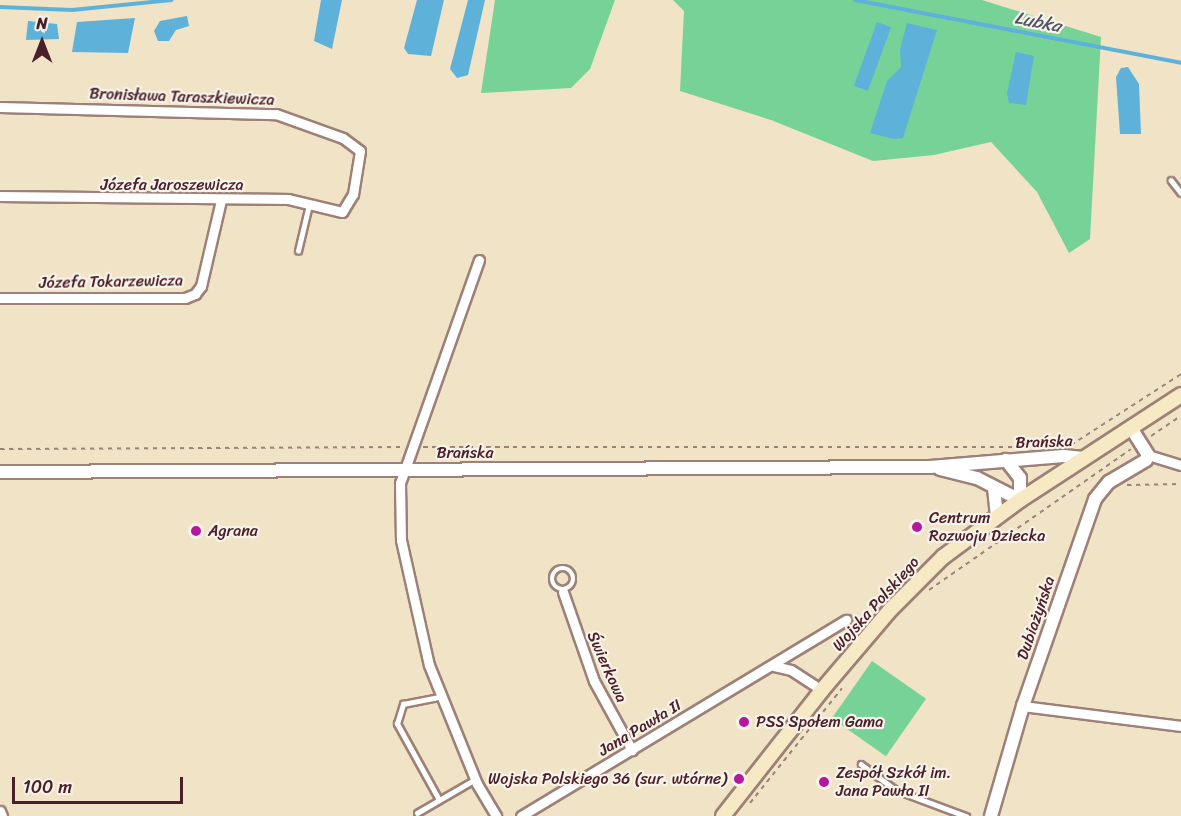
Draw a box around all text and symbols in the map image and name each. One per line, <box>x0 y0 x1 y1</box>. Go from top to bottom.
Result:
water label: Lubka <box>1013 7 1063 37</box>
text: N <box>36 9 48 38</box>
north arrow <box>12 12 72 72</box>
street label: Bronisława Taraszkiewicza <box>89 84 275 110</box>
street label: Józefa Jaroszewicza <box>101 175 243 195</box>
street label: Józefa Tokarzewicza <box>39 271 183 293</box>
street label: Brańska <box>1015 431 1073 453</box>
street label: Brańska <box>436 443 494 463</box>
place label: Centrum Rozwoju Dziecka <box>929 508 1045 546</box>
marker: Centrum Rozwoju Dziecka <box>910 520 924 534</box>
place label: Agrana <box>208 521 258 541</box>
marker: Agrana <box>189 524 203 538</box>
street label: Wojska Polskiego <box>829 553 923 655</box>
street label: Dubiażyńska <box>1013 574 1059 662</box>
street label: Świerkowa <box>583 628 631 706</box>
street label: Jana Pawła II <box>595 696 685 760</box>
place label: PSS Społem Gama <box>756 712 883 732</box>
marker: PSS Społem Gama <box>737 715 751 729</box>
place label: Zespół Szkół im. Jana Pawła II <box>836 763 951 801</box>
scale bar <box>15 765 186 803</box>
place label: Wojska Polskiego 36 (sur. wtórne) <box>488 769 727 789</box>
text: 100 m <box>23 771 72 803</box>
marker: Wojska Polskiego 36 (sur. wtórne) <box>732 772 746 786</box>
marker: Zespół Szkół im. Jana Pawła II <box>817 775 831 789</box>

